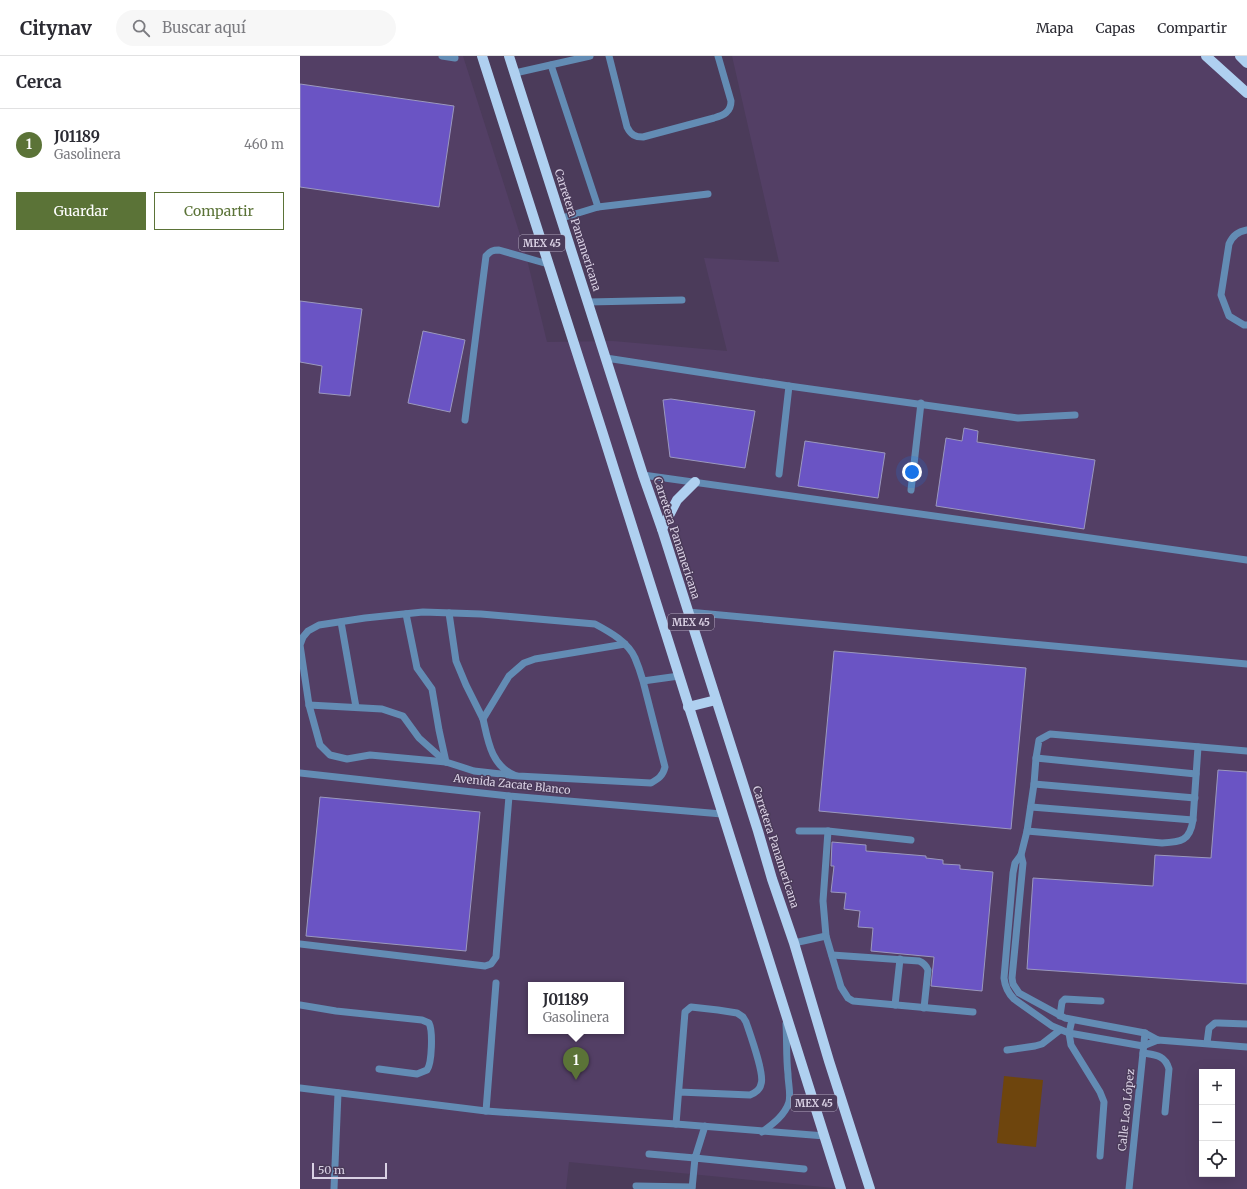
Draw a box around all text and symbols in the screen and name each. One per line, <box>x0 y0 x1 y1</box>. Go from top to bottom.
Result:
search box <box>116 10 396 46</box>
text: Citynav <box>20 16 92 40</box>
icon: search <box>130 17 152 39</box>
text: Buscar aquí <box>162 18 246 37</box>
text: Mapa <box>1036 19 1073 37</box>
text: Capas <box>1095 19 1135 37</box>
text: Compartir <box>1157 19 1227 37</box>
text: Cerca <box>16 71 62 93</box>
text: J01189 <box>54 127 100 146</box>
text: 1 <box>26 136 32 153</box>
text: 460 m <box>244 136 284 153</box>
text: Gasolinera <box>54 146 121 163</box>
street label: Carretera Panamericana <box>552 167 604 293</box>
button: Guardar <box>16 192 146 230</box>
button: Compartir <box>154 192 284 230</box>
road number: MEX 45 <box>519 235 565 251</box>
your location <box>902 462 922 482</box>
street label: Carretera Panamericana <box>651 475 703 601</box>
road number: MEX 45 <box>668 614 714 630</box>
street label: Avenida Zacate Blanco <box>452 771 572 797</box>
street label: Carretera Panamericana <box>750 784 802 910</box>
popup <box>528 982 624 1034</box>
text: J01189 <box>543 990 589 1009</box>
text: Gasolinera <box>543 1009 609 1026</box>
pin: 1 <box>563 1047 589 1080</box>
street label: Calle Leo López <box>1115 1068 1137 1152</box>
map controls <box>1199 1069 1235 1177</box>
button: + <box>1199 1069 1235 1105</box>
road number: MEX 45 <box>791 1095 837 1111</box>
button: − <box>1199 1105 1235 1141</box>
button: locate <box>1199 1141 1235 1177</box>
scale bar <box>312 1161 387 1180</box>
text: 50 m <box>318 1163 345 1177</box>

